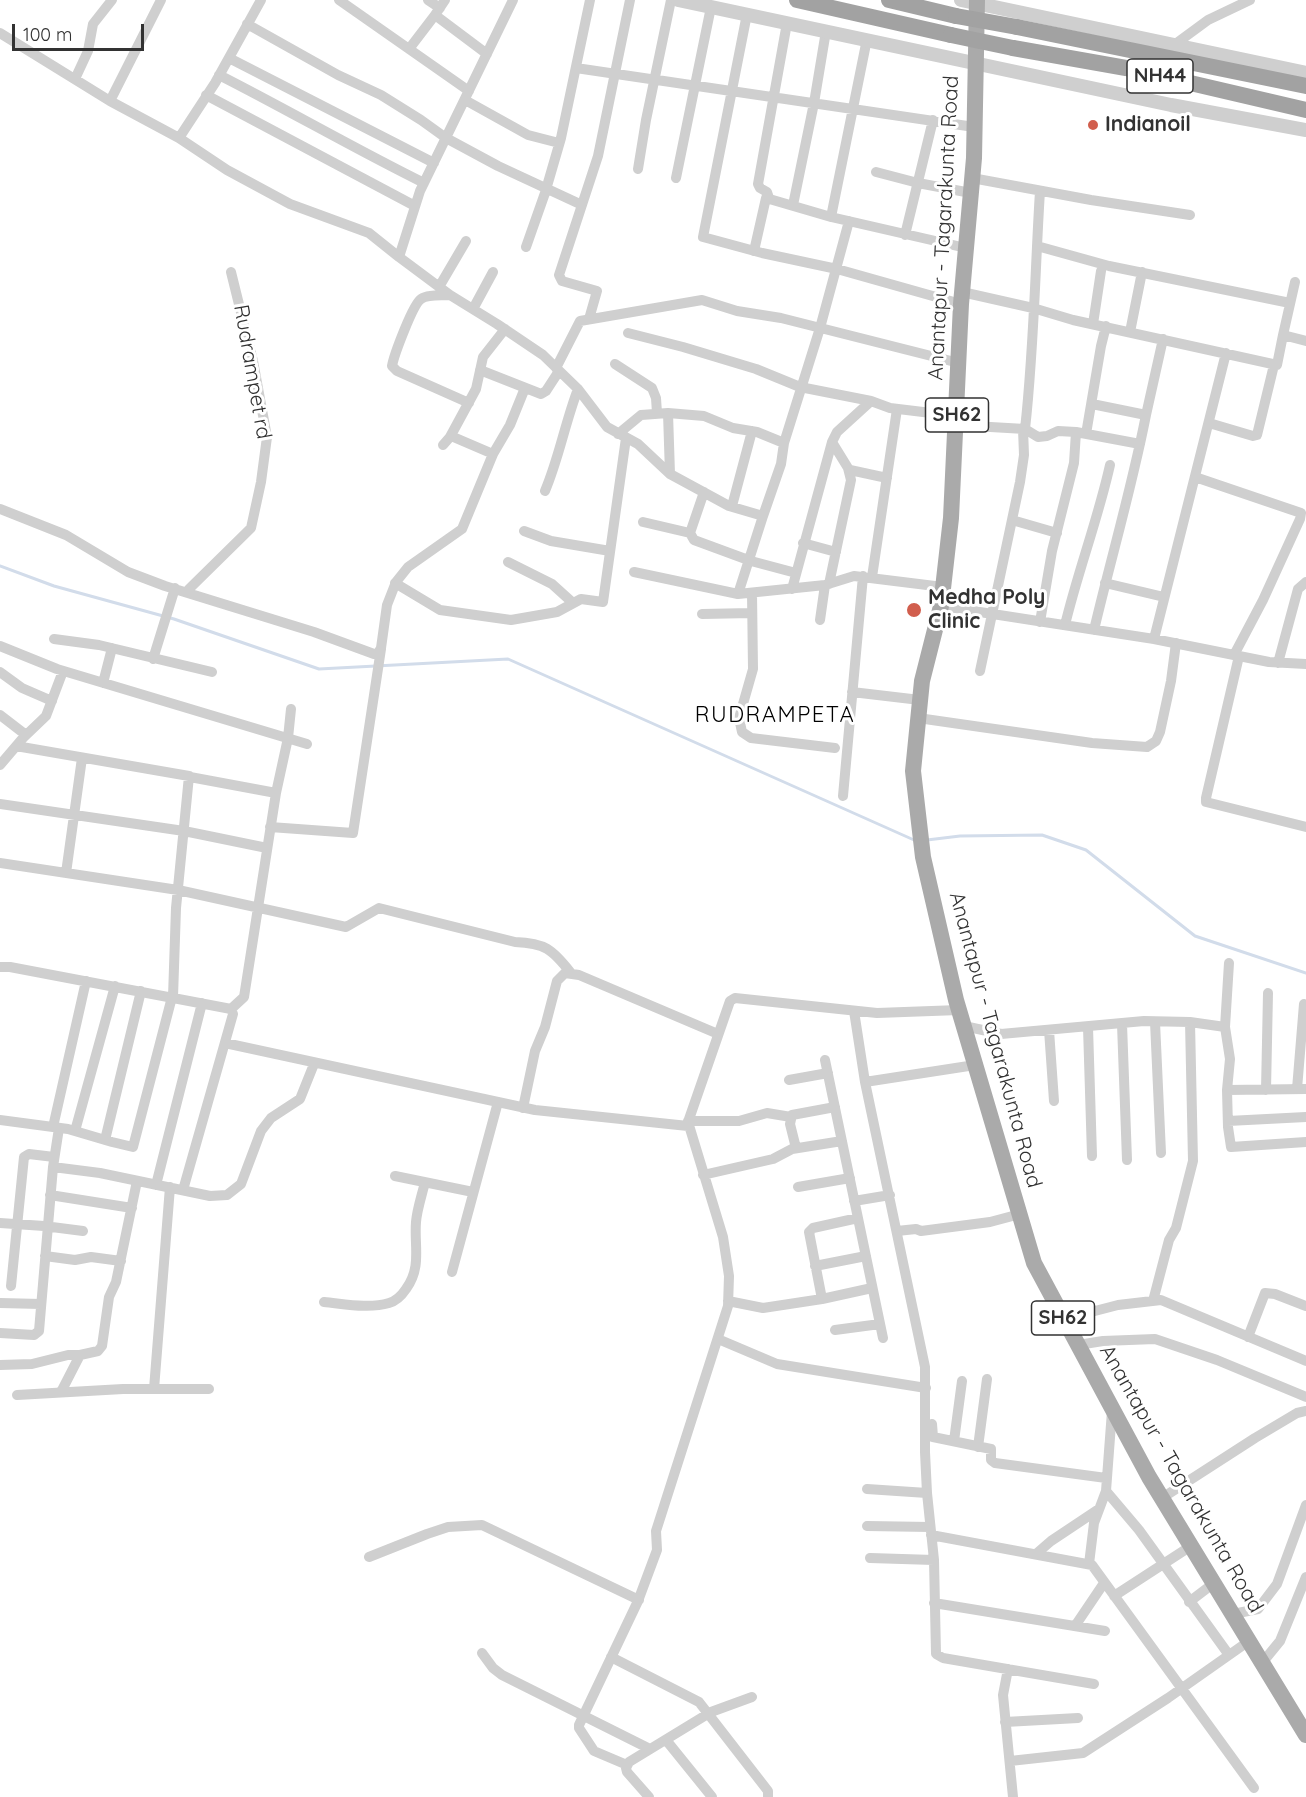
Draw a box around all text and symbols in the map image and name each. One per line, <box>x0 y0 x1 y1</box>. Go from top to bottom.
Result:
scale bar <box>15 12 147 50</box>
text: 100 m <box>23 23 72 46</box>
road number: NH44 <box>1127 59 1193 93</box>
street label: Anantapur - Tagarakunta Road <box>923 75 965 381</box>
place label: Indianoil <box>1105 112 1191 138</box>
marker: Indianoil <box>1086 118 1100 132</box>
street label: Rudrampet rd <box>228 303 276 441</box>
road number: SH62 <box>926 398 988 432</box>
place label: Medha Poly Clinic <box>928 585 1045 635</box>
marker: Medha Poly Clinic <box>905 601 923 619</box>
district label: RUDRAMPETA <box>695 702 855 728</box>
street label: Anantapur - Tagarakunta Road <box>943 889 1047 1191</box>
road number: SH62 <box>1032 1301 1094 1335</box>
street label: Anantapur - Tagarakunta Road <box>1094 1340 1268 1618</box>

